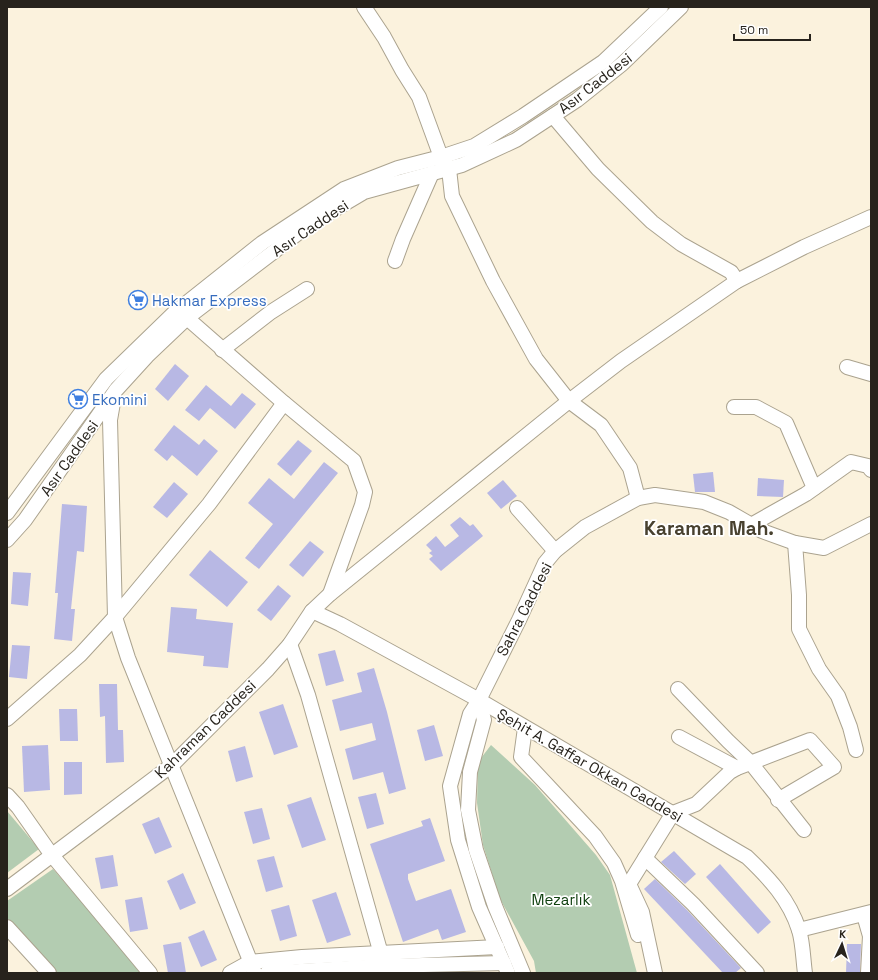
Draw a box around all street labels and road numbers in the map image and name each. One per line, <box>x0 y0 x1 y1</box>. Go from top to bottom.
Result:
street label: Asır Caddesi <box>554 48 636 118</box>
street label: Asır Caddesi <box>268 195 352 261</box>
street label: Asır Caddesi <box>36 416 102 500</box>
street label: Sahra Caddesi <box>492 559 556 659</box>
street label: Kahraman Caddesi <box>150 676 260 782</box>
street label: Şehit A. Gaffar Okkan Caddesi <box>494 704 686 826</box>

